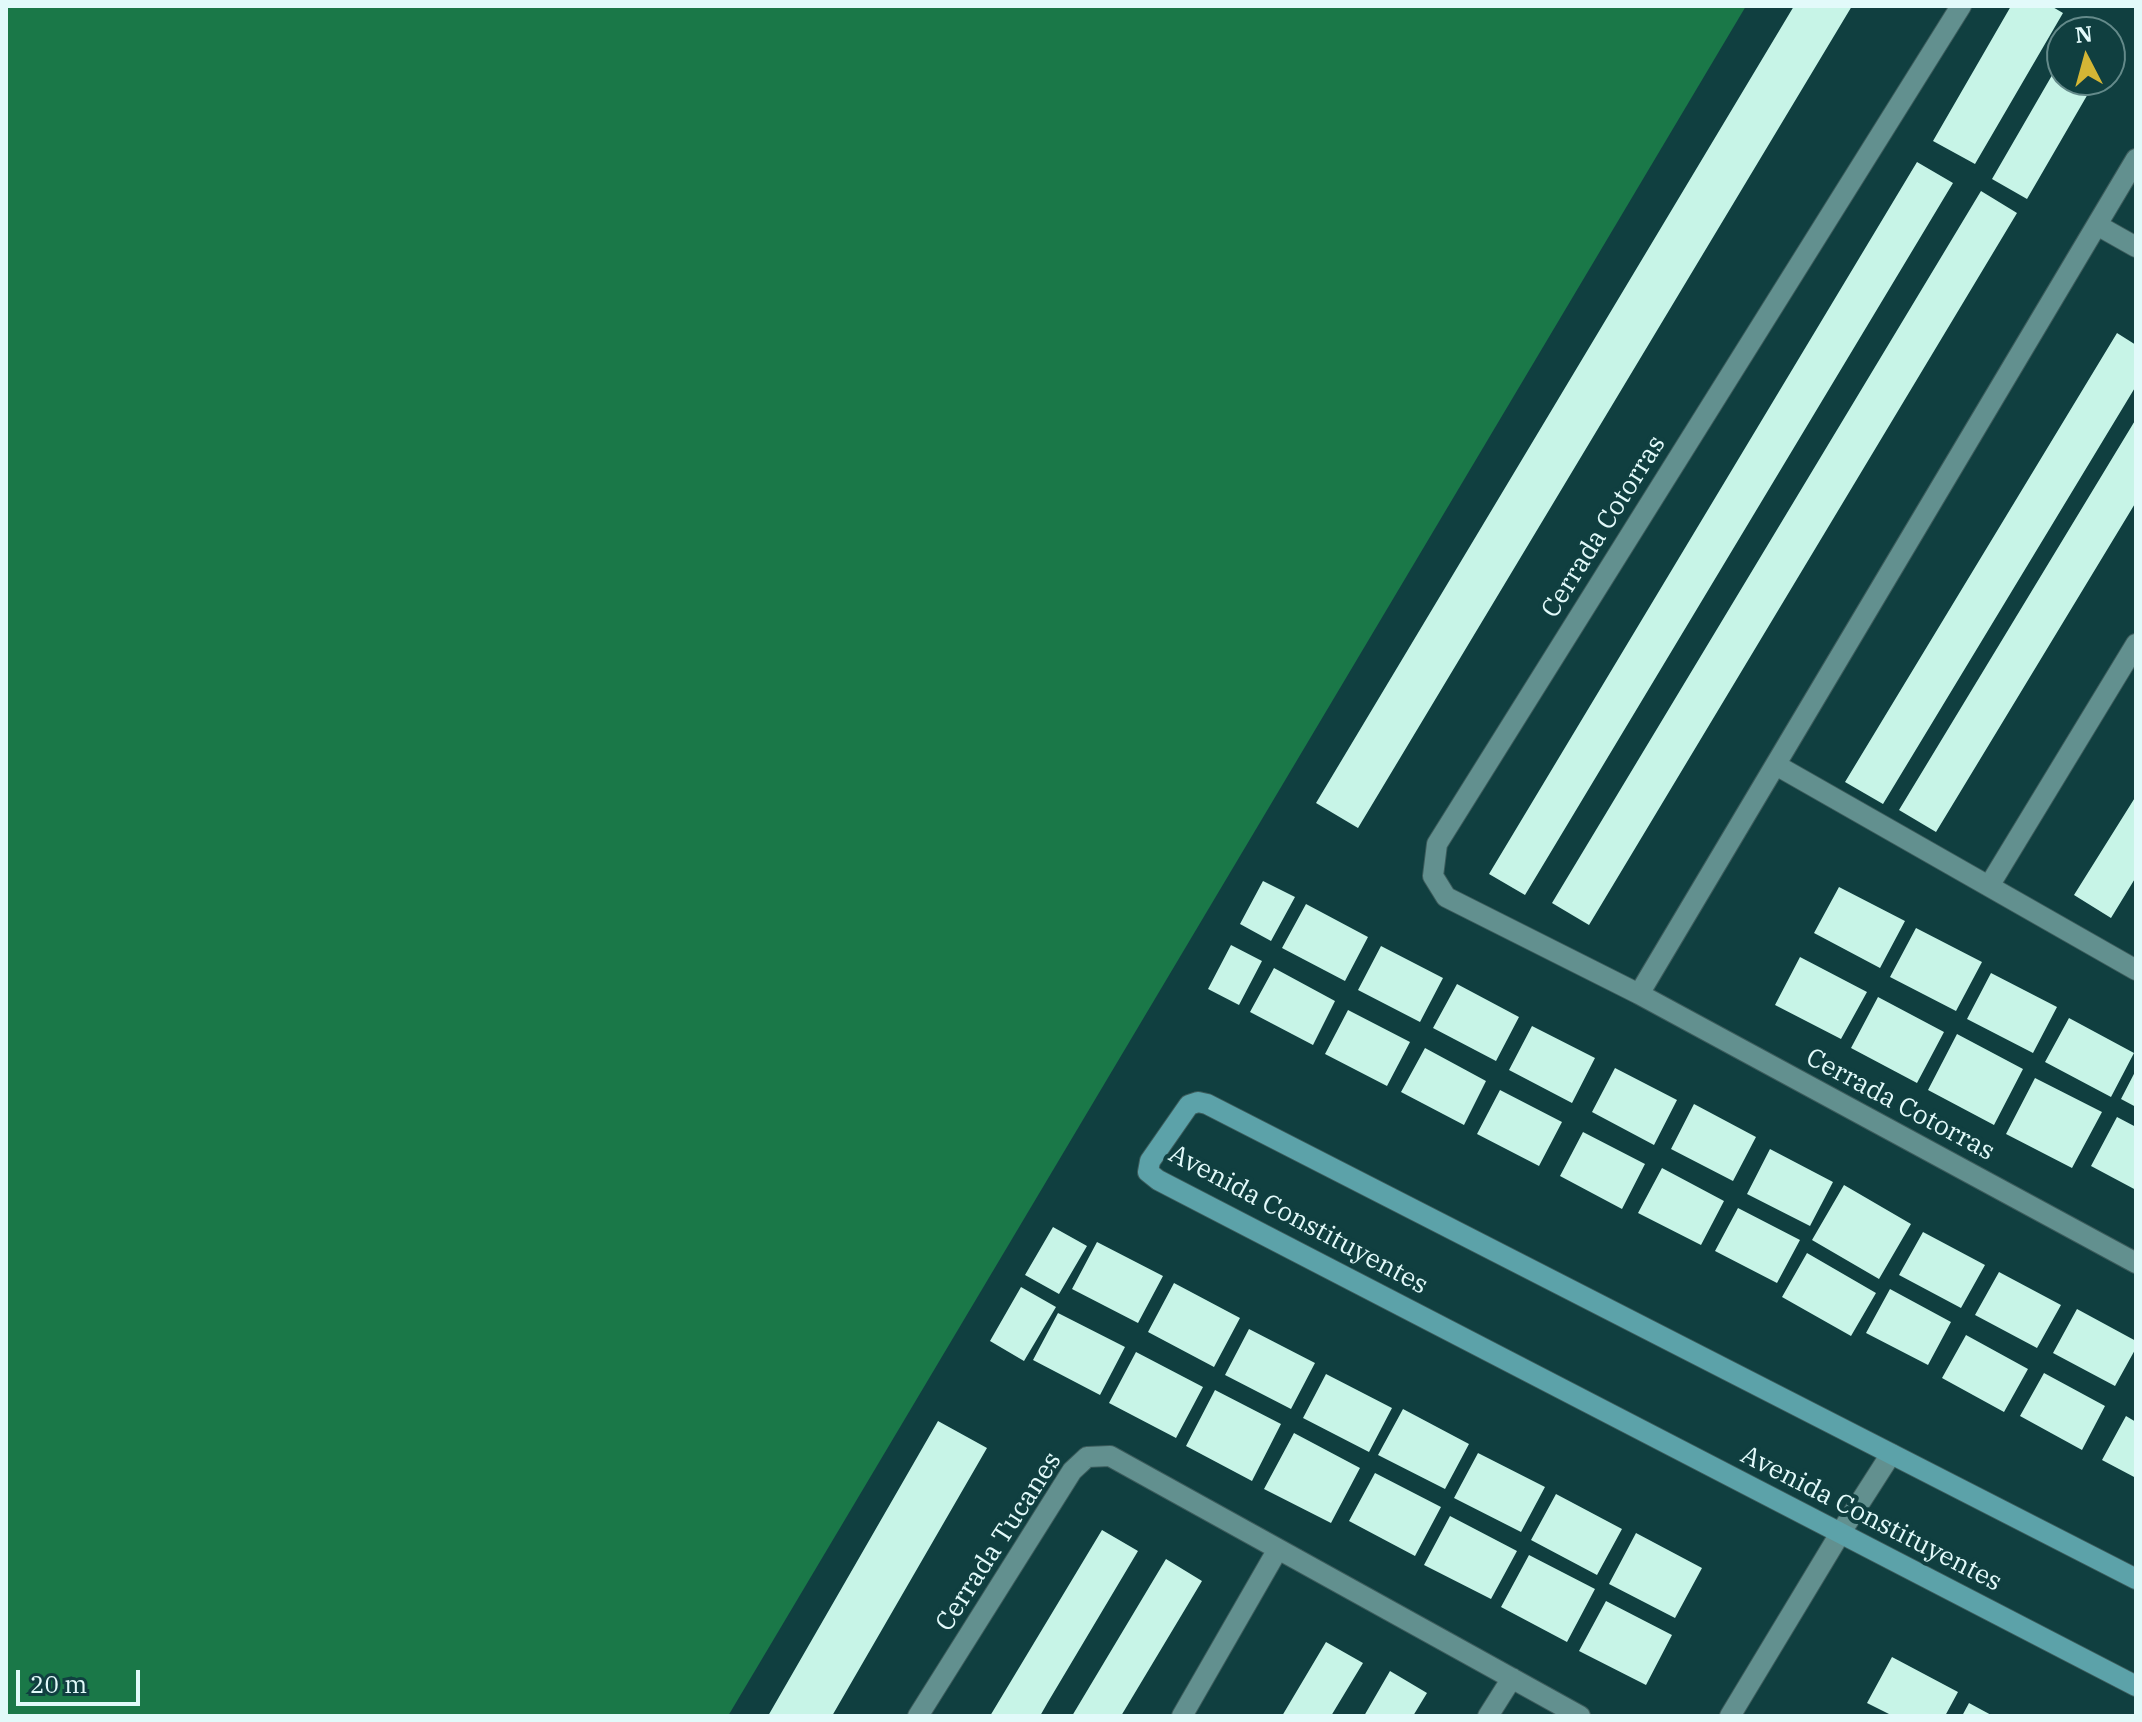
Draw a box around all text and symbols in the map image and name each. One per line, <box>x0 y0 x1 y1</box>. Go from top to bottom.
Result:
north arrow <box>2046 16 2126 96</box>
text: N <box>2073 18 2094 49</box>
street label: Cerrada Cotorras <box>1535 430 1673 624</box>
street label: Cerrada Cotorras <box>1800 1042 2000 1168</box>
street label: Avenida Constituyentes <box>1163 1138 1433 1302</box>
street label: Avenida Constituyentes <box>1735 1440 2007 1598</box>
street label: Cerrada Tucanes <box>930 1447 1068 1637</box>
scale bar <box>20 1654 144 1704</box>
text: 20 m <box>30 1668 87 1700</box>

